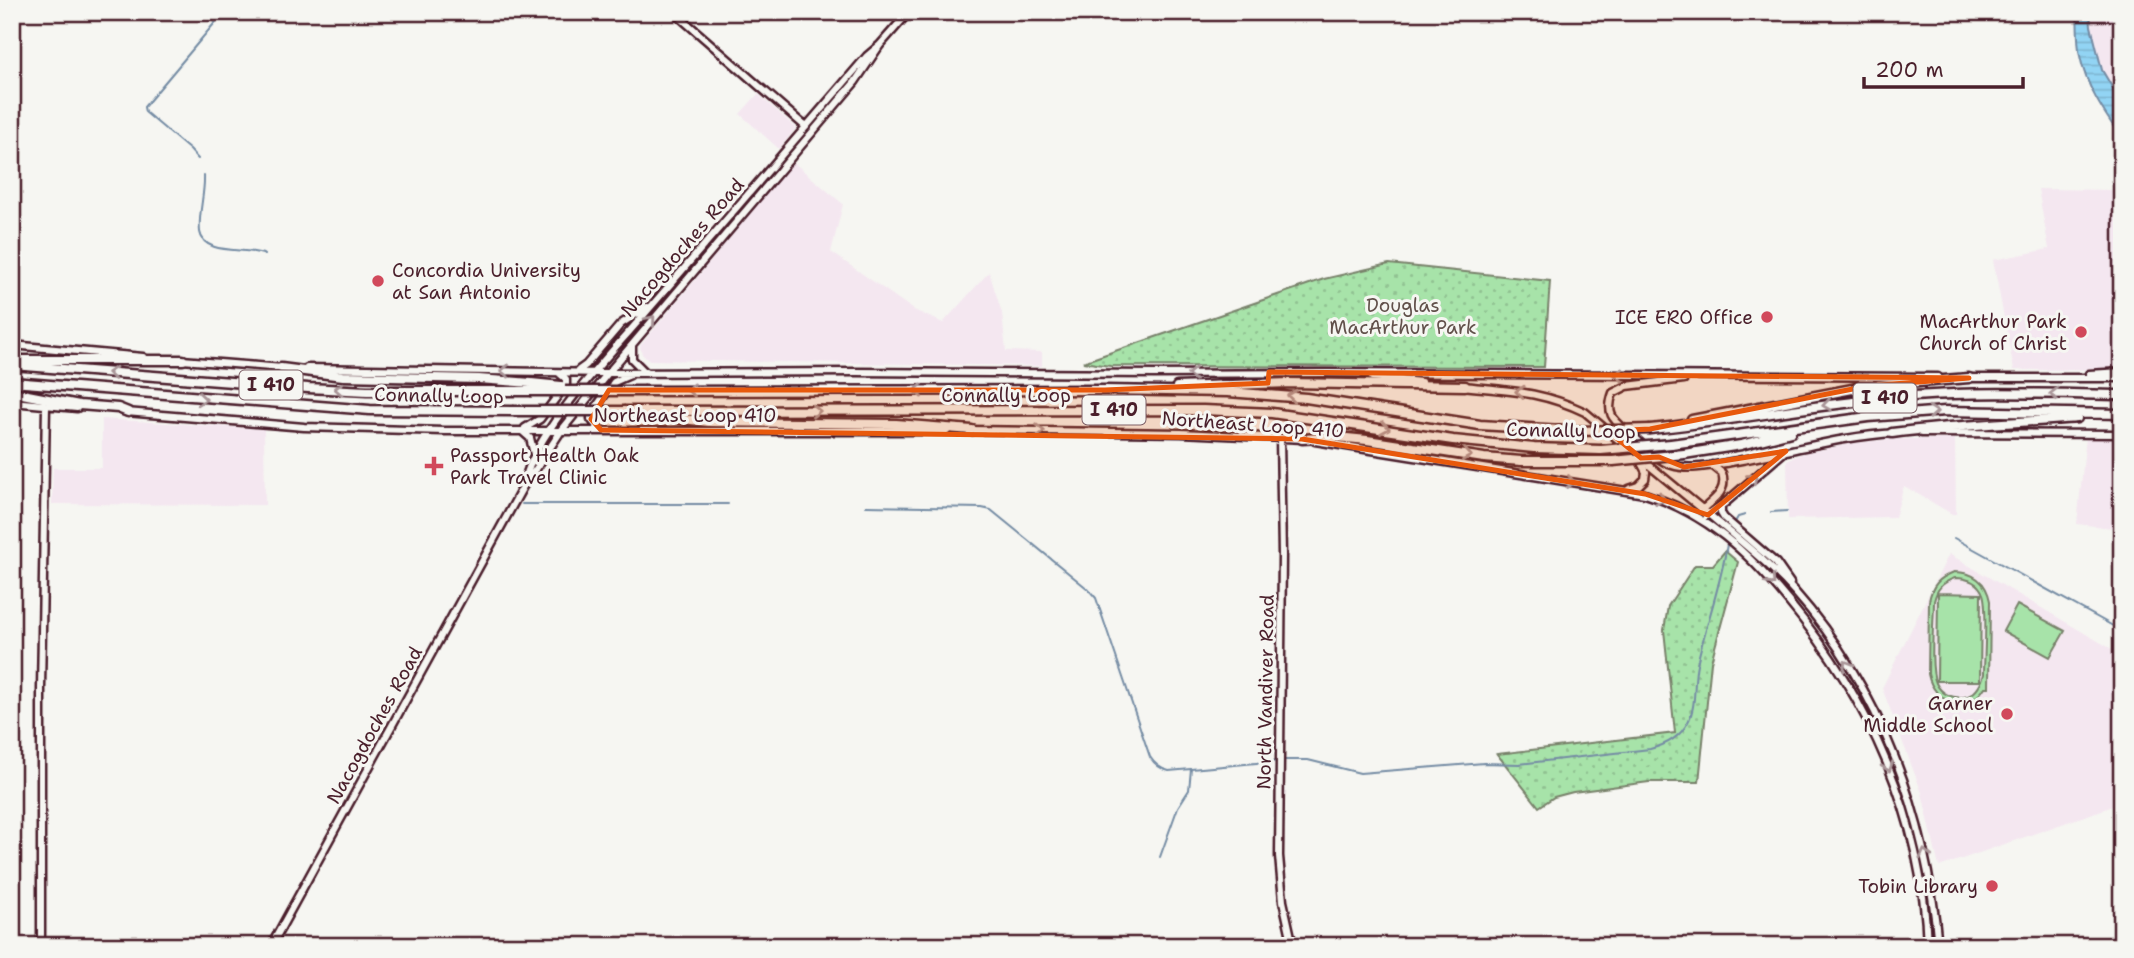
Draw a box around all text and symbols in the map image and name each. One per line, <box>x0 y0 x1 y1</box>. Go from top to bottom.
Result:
scale bar <box>1864 46 2024 90</box>
text: 200 m <box>1875 56 1944 84</box>
street label: Nacogdoches Road <box>615 173 750 322</box>
place label: Concordia University at San Antonio <box>392 258 581 305</box>
marker: Concordia University at San Antonio <box>370 273 386 289</box>
park label: Douglas MacArthur Park <box>1329 293 1477 340</box>
place label: ICE ERO Office <box>1615 305 1753 330</box>
marker: ICE ERO Office <box>1759 309 1775 325</box>
place label: MacArthur Park Church of Christ <box>1919 309 2067 356</box>
one-way arrow <box>643 316 656 328</box>
marker: MacArthur Park Church of Christ <box>2073 324 2089 340</box>
one-way arrow <box>499 363 510 379</box>
one-way arrow <box>106 366 117 381</box>
one-way arrow <box>1186 366 1197 382</box>
one-way arrow <box>1613 367 1624 382</box>
road number: I 410 <box>240 370 302 400</box>
one-way arrow <box>333 382 344 397</box>
street label: Connally Loop <box>374 382 504 409</box>
one-way arrow <box>685 382 695 398</box>
one-way arrow <box>912 383 923 399</box>
street label: Connally Loop <box>941 383 1071 408</box>
one-way arrow <box>1514 384 1526 399</box>
road number: I 410 <box>1854 384 1916 412</box>
one-way arrow <box>2048 386 2058 402</box>
one-way arrow <box>1287 389 1298 404</box>
one-way arrow <box>197 391 208 406</box>
road number: I 410 <box>1082 396 1146 424</box>
one-way arrow <box>1821 397 1832 412</box>
street label: Northeast Loop 410 <box>593 403 777 428</box>
one-way arrow <box>811 403 822 419</box>
one-way arrow <box>1928 404 1939 419</box>
street label: Northeast Loop 410 <box>1161 406 1345 443</box>
street label: Connally Loop <box>1506 417 1636 444</box>
one-way arrow <box>1379 420 1391 435</box>
one-way arrow <box>1035 423 1046 439</box>
place label: Passport Health Oak Park Travel Clinic <box>450 443 639 490</box>
one-way arrow <box>1461 447 1473 462</box>
marker: Passport Health Oak Park Travel Clinic <box>424 456 444 476</box>
one-way arrow <box>1565 474 1577 489</box>
one-way arrow <box>1746 474 1758 487</box>
one-way arrow <box>1655 491 1667 505</box>
one-way arrow <box>1762 573 1775 586</box>
street label: North Vandiver Road <box>1251 594 1280 790</box>
street label: Nacogdoches Road <box>321 642 428 808</box>
one-way arrow <box>1843 660 1856 673</box>
place label: Garner Middle School <box>1863 691 1993 738</box>
marker: Garner Middle School <box>1999 706 2015 722</box>
one-way arrow <box>1880 760 1894 772</box>
one-way arrow <box>1918 848 1933 860</box>
place label: Tobin Library <box>1858 874 1978 899</box>
marker: Tobin Library <box>1984 878 2000 894</box>

